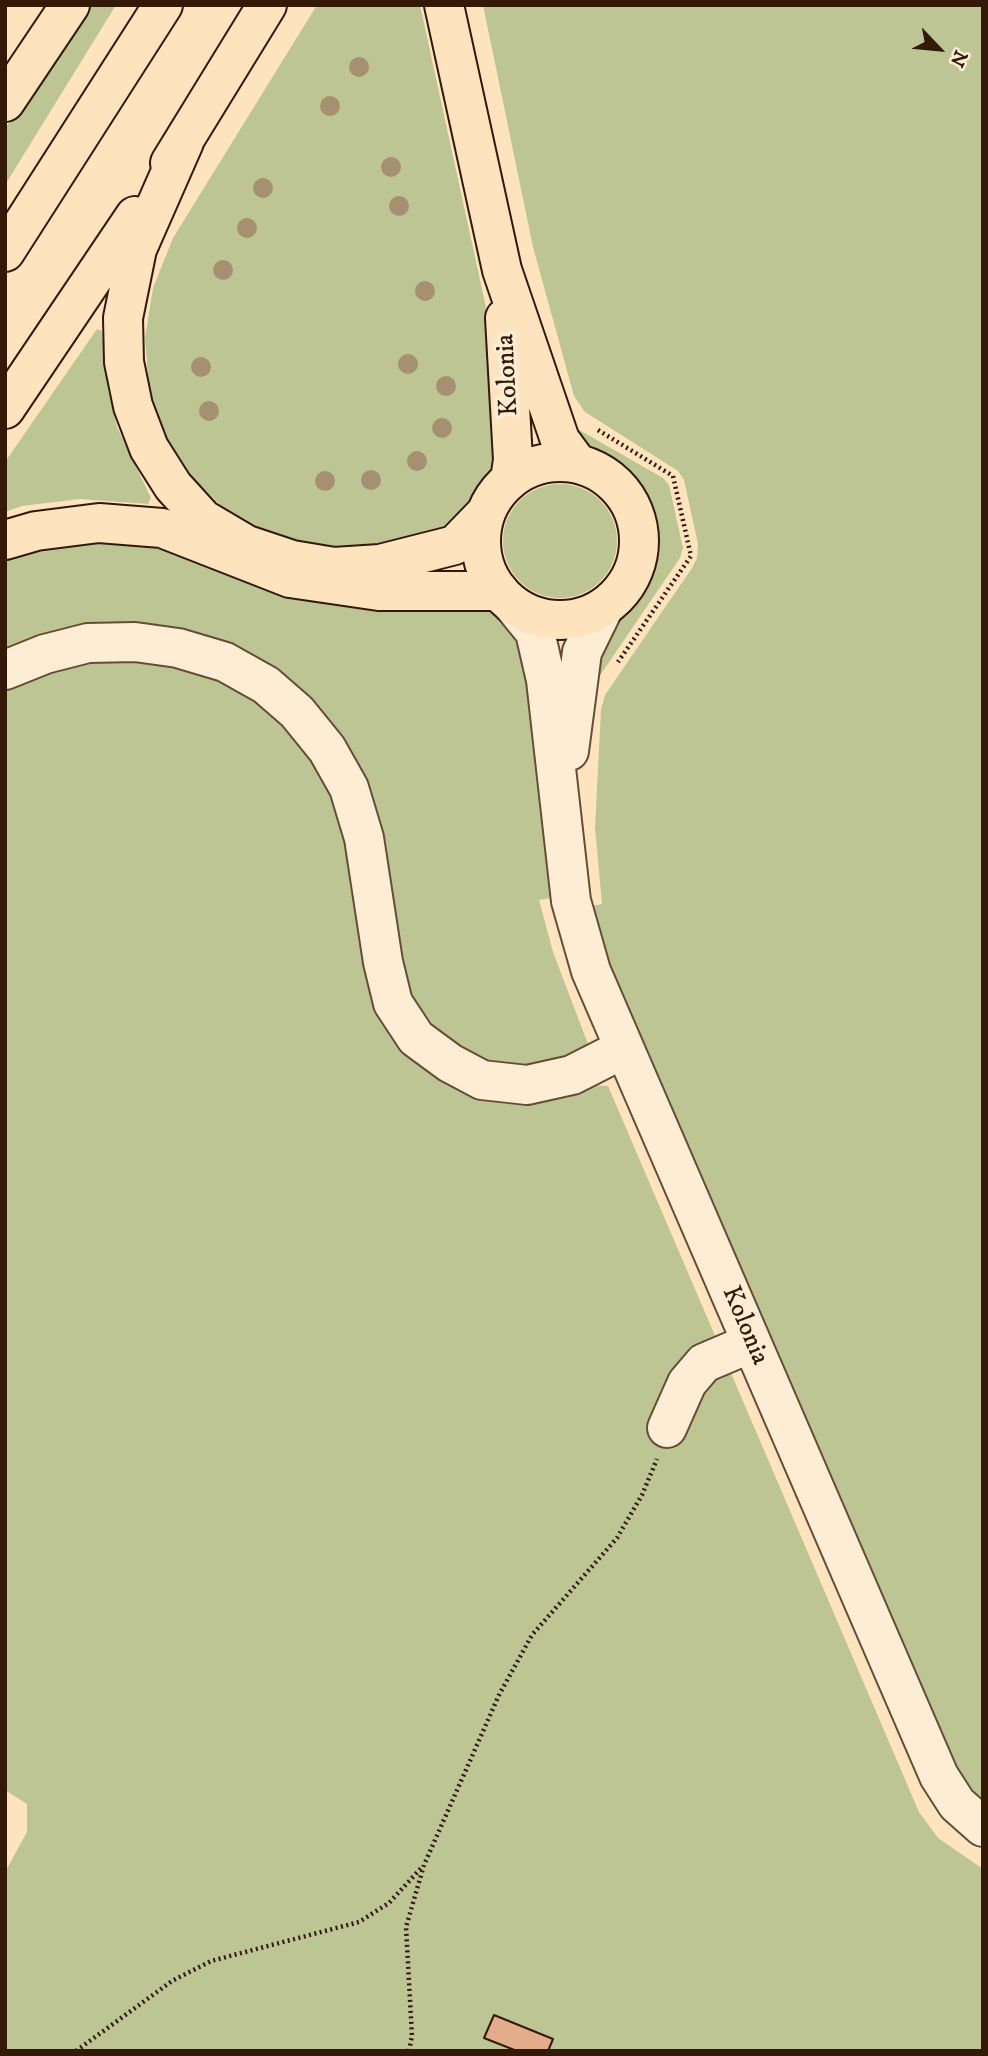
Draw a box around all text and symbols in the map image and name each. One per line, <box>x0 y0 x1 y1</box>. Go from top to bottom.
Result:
north arrow <box>904 14 974 84</box>
text: N <box>945 46 972 70</box>
street label: Kolonia <box>491 333 527 417</box>
street label: Kolonia <box>714 1282 774 1370</box>

